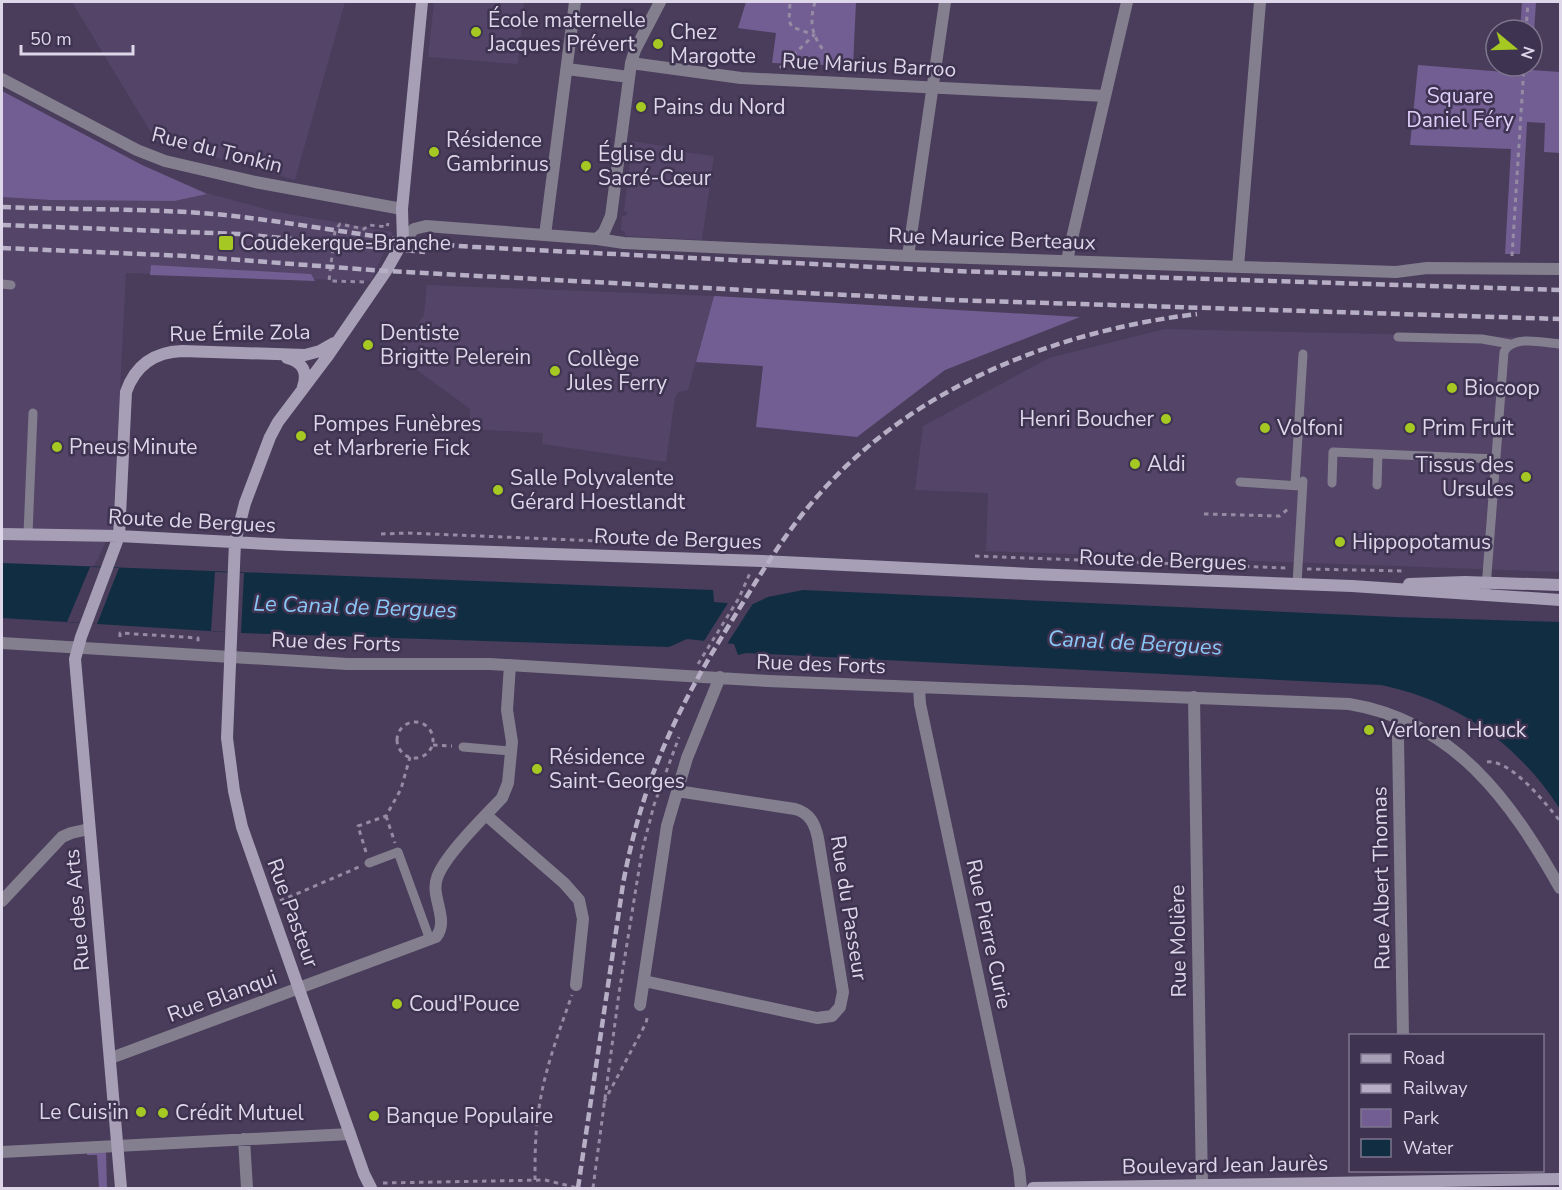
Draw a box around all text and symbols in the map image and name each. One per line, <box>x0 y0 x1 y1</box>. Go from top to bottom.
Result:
place label: École maternelle Jacques Prévert <box>487 6 646 58</box>
scale bar <box>21 18 134 56</box>
place label: Chez Margotte <box>670 18 756 70</box>
north arrow <box>1484 18 1544 78</box>
marker: École maternelle Jacques Prévert <box>469 25 483 39</box>
text: 50 m <box>30 27 72 51</box>
marker: Chez Margotte <box>651 37 665 51</box>
text: N <box>1515 43 1540 62</box>
street label: Rue Marius Barroo <box>781 46 957 84</box>
park label: Square Daniel Féry <box>1406 82 1514 134</box>
place label: Pains du Nord <box>653 93 785 121</box>
marker: Pains du Nord <box>634 100 648 114</box>
street label: Rue du Tonkin <box>149 120 285 180</box>
place label: Résidence Gambrinus <box>446 126 549 178</box>
place label: Église du Sacré-Cœur <box>598 140 712 192</box>
marker: Résidence Gambrinus <box>427 145 441 159</box>
marker: Église du Sacré-Cœur <box>579 159 593 173</box>
street label: Rue Maurice Berteaux <box>888 221 1096 257</box>
place label: Coudekerque-Branche <box>240 229 451 257</box>
marker: Coudekerque-Branche <box>217 234 235 252</box>
street label: Rue Émile Zola <box>169 318 311 348</box>
place label: Dentiste Brigitte Pelerein <box>380 319 531 371</box>
marker: Dentiste Brigitte Pelerein <box>361 338 375 352</box>
place label: Collège Jules Ferry <box>566 345 667 397</box>
marker: Collège Jules Ferry <box>548 364 562 378</box>
place label: Biocoop <box>1464 374 1540 402</box>
marker: Biocoop <box>1445 381 1459 395</box>
place label: Henri Boucher <box>1019 405 1154 433</box>
place label: Pompes Funèbres et Marbrerie Fick <box>313 410 481 462</box>
marker: Henri Boucher <box>1159 412 1173 426</box>
place label: Volfoni <box>1276 414 1343 442</box>
place label: Prim Fruit <box>1422 414 1514 442</box>
marker: Volfoni <box>1258 421 1272 435</box>
marker: Prim Fruit <box>1403 421 1417 435</box>
marker: Pompes Funèbres et Marbrerie Fick <box>294 429 308 443</box>
place label: Pneus Minute <box>69 433 197 461</box>
marker: Pneus Minute <box>50 440 64 454</box>
place label: Aldi <box>1147 450 1186 478</box>
place label: Tissus des Ursules <box>1415 451 1514 503</box>
marker: Aldi <box>1128 457 1142 471</box>
place label: Salle Polyvalente Gérard Hoestlandt <box>510 464 686 516</box>
marker: Tissus des Ursules <box>1519 470 1533 484</box>
marker: Salle Polyvalente Gérard Hoestlandt <box>491 483 505 497</box>
street label: Route de Bergues <box>107 503 277 539</box>
street label: Route de Bergues <box>594 522 762 556</box>
place label: Hippopotamus <box>1352 528 1491 556</box>
marker: Hippopotamus <box>1333 535 1347 549</box>
street label: Route de Bergues <box>1079 543 1247 577</box>
water label: Le Canal de Bergues <box>253 588 457 626</box>
water label: Canal de Bergues <box>1047 623 1223 663</box>
street label: Rue des Forts <box>271 626 401 658</box>
street label: Rue des Forts <box>756 648 886 680</box>
place label: Verloren Houck <box>1380 716 1527 744</box>
marker: Verloren Houck <box>1362 723 1376 737</box>
place label: Résidence Saint-Georges <box>549 743 685 795</box>
marker: Résidence Saint-Georges <box>530 762 544 776</box>
street label: Rue Albert Thomas <box>1365 786 1397 970</box>
street label: Rue du Passeur <box>824 834 874 983</box>
street label: Rue des Arts <box>58 848 96 972</box>
street label: Rue Pasteur <box>260 855 326 972</box>
street label: Rue Pierre Curie <box>959 857 1019 1011</box>
street label: Rue Molière <box>1163 884 1193 998</box>
street label: Rue Blanqui <box>163 963 281 1029</box>
place label: Coud'Pouce <box>409 990 520 1018</box>
marker: Coud'Pouce <box>390 997 404 1011</box>
legend <box>1349 1034 1544 1172</box>
text: Road <box>1403 1046 1445 1070</box>
text: Railway <box>1403 1076 1468 1100</box>
place label: Le Cuis'in <box>39 1098 129 1126</box>
place label: Crédit Mutuel <box>175 1099 305 1127</box>
place label: Banque Populaire <box>386 1102 553 1130</box>
marker: Le Cuis'in <box>134 1105 148 1119</box>
marker: Crédit Mutuel <box>156 1106 170 1120</box>
text: Park <box>1403 1106 1440 1130</box>
marker: Banque Populaire <box>367 1109 381 1123</box>
text: Water <box>1403 1136 1454 1160</box>
street label: Boulevard Jean Jaurès <box>1122 1149 1328 1181</box>

